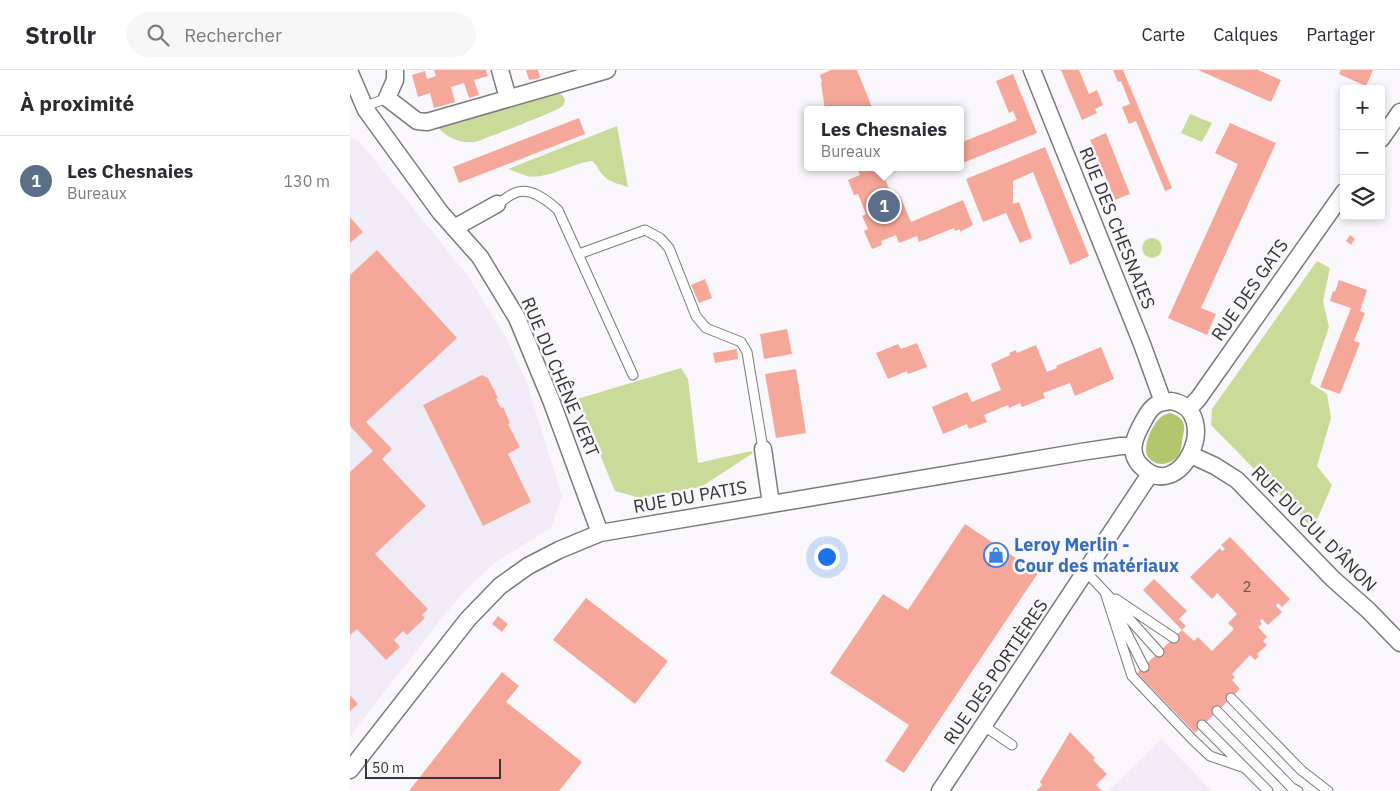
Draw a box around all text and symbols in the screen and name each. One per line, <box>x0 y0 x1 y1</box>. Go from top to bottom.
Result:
search box <box>126 12 476 57</box>
text: Strollr <box>25 19 96 51</box>
icon: search <box>144 21 172 49</box>
text: Rechercher <box>184 23 282 47</box>
text: Carte <box>1142 23 1185 46</box>
text: Calques <box>1213 23 1278 46</box>
text: Partager <box>1306 23 1375 46</box>
map controls <box>1340 85 1385 220</box>
button: + <box>1340 85 1385 130</box>
text: À proximité <box>20 89 134 117</box>
popup <box>804 106 964 171</box>
text: Les Chesnaies <box>821 117 947 141</box>
button: − <box>1340 130 1385 175</box>
text: Bureaux <box>821 141 881 161</box>
street label: RUE DES CHESNAIES <box>1074 143 1160 312</box>
text: Les Chesnaies <box>67 159 193 183</box>
text: 1 <box>31 171 41 191</box>
text: 130 m <box>283 171 330 191</box>
button: layers <box>1340 175 1385 220</box>
text: Bureaux <box>67 183 127 203</box>
pin: 1 <box>868 187 900 225</box>
street label: RUE DES GATS <box>1206 234 1293 345</box>
street label: RUE DU CHÊNE VERT <box>516 293 605 460</box>
street label: RUE DU CUL D'ÂNON <box>1247 461 1382 596</box>
street label: RUE DU PATIS <box>631 475 749 518</box>
place label: Leroy Merlin - Cour des matériaux <box>1014 533 1179 577</box>
shop icon: Leroy Merlin - Cour des matériaux <box>983 542 1009 568</box>
your location <box>814 544 840 570</box>
house number: 2 <box>1242 577 1252 596</box>
street label: RUE DES PORTIÈRES <box>938 595 1053 749</box>
scale bar <box>365 756 501 779</box>
text: 50 m <box>372 759 404 777</box>

